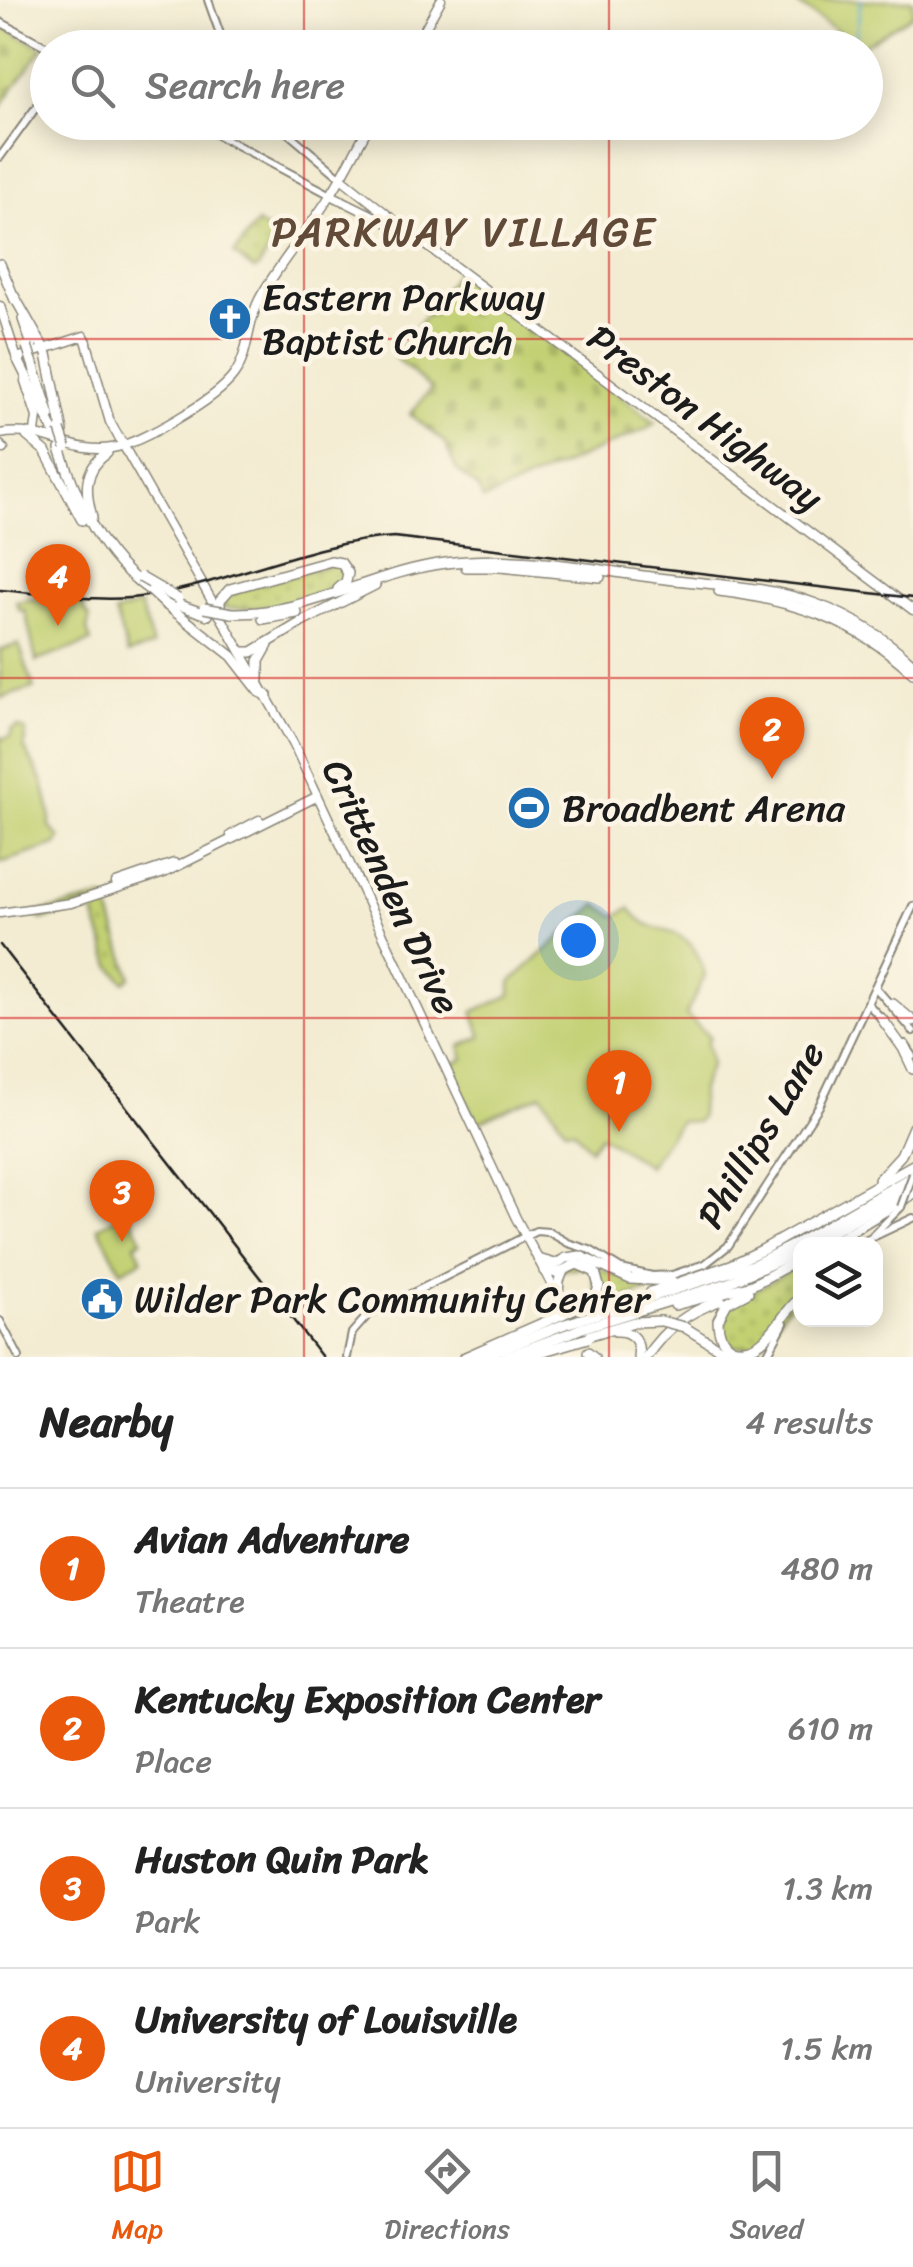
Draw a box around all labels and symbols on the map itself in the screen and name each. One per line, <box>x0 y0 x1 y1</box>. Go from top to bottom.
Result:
district label: PARKWAY VILLAGE <box>271 195 657 269</box>
place label: Eastern Parkway Baptist Church <box>262 264 545 375</box>
church icon: Eastern Parkway Baptist Church <box>207 296 253 342</box>
street label: Preston Highway <box>572 306 838 530</box>
pin: 4 <box>26 544 90 626</box>
pin: 2 <box>740 696 804 779</box>
street label: Crittenden Drive <box>302 748 480 1026</box>
place label: Broadbent Arena <box>562 775 846 842</box>
sports icon: Broadbent Arena <box>506 785 552 831</box>
your location <box>553 915 604 966</box>
street label: Phillips Lane <box>678 1028 844 1242</box>
pin: 1 <box>586 1050 652 1132</box>
pin: 3 <box>90 1160 154 1242</box>
place label: Wilder Park Community Center <box>134 1266 652 1333</box>
public building icon: Wilder Park Community Center <box>79 1276 125 1322</box>

